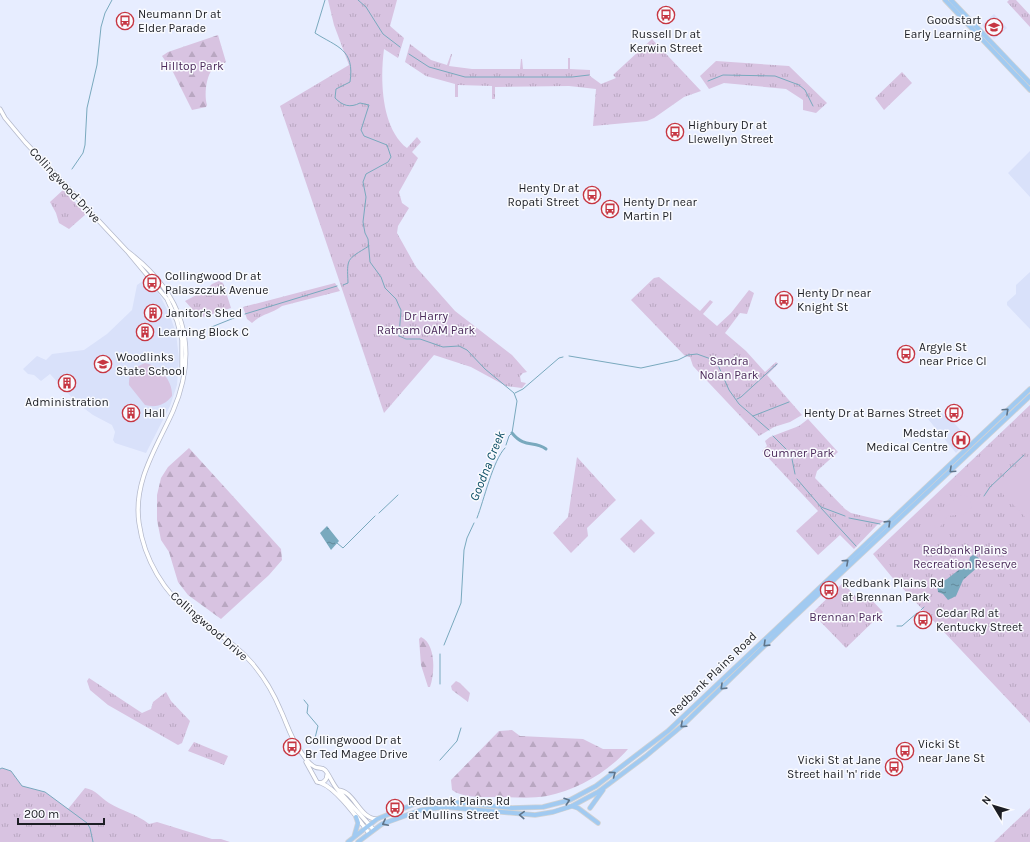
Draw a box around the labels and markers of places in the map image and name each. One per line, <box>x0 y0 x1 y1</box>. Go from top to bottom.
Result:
bus stop icon: Russell Dr at Kerwin Street <box>656 5 676 25</box>
place label: Neumann Dr at Elder Parade <box>138 7 222 35</box>
bus stop icon: Neumann Dr at Elder Parade <box>115 11 135 31</box>
place label: Goodstart Early Learning <box>904 13 981 41</box>
school or university icon: Goodstart Early Learning <box>984 17 1004 37</box>
place label: Russell Dr at Kerwin Street <box>629 27 703 55</box>
place label: Highbury Dr at Llewellyn Street <box>688 118 774 146</box>
bus stop icon: Highbury Dr at Llewellyn Street <box>665 122 685 142</box>
place label: Henty Dr at Ropati Street <box>508 181 579 209</box>
bus stop icon: Henty Dr at Ropati Street <box>582 185 602 205</box>
place label: Henty Dr near Martin Pl <box>623 195 697 223</box>
bus stop icon: Henty Dr near Martin Pl <box>600 199 620 219</box>
place label: Collingwood Dr at Palaszczuk Avenue <box>165 269 268 297</box>
bus stop icon: Collingwood Dr at Palaszczuk Avenue <box>142 273 162 293</box>
place label: Henty Dr near Knight St <box>797 286 871 314</box>
bus stop icon: Henty Dr near Knight St <box>774 290 794 310</box>
building icon: Janitor's Shed <box>143 303 163 323</box>
place label: Janitor's Shed <box>166 306 242 320</box>
building icon: Learning Block C <box>135 322 155 342</box>
place label: Learning Block C <box>158 325 249 339</box>
place label: Argyle St near Price Cl <box>919 340 987 368</box>
bus stop icon: Argyle St near Price Cl <box>896 344 916 364</box>
place label: Woodlinks State School <box>116 350 185 378</box>
school or university icon: Woodlinks State School <box>93 354 113 374</box>
building icon: Administration <box>57 373 77 393</box>
place label: Administration <box>25 395 109 409</box>
building icon: Hall <box>121 403 141 423</box>
bus stop icon: Henty Dr at Barnes Street <box>944 403 964 423</box>
place label: Hall <box>144 406 165 420</box>
place label: Henty Dr at Barnes Street <box>804 406 941 420</box>
place label: Medstar Medical Centre <box>866 426 949 454</box>
hospital icon: Medstar Medical Centre <box>951 430 971 450</box>
place label: Redbank Plains Rd at Brennan Park <box>842 576 944 604</box>
bus stop icon: Redbank Plains Rd at Brennan Park <box>819 580 839 600</box>
place label: Cedar Rd at Kentucky Street <box>936 606 1023 634</box>
bus stop icon: Cedar Rd at Kentucky Street <box>913 610 933 630</box>
place label: Collingwood Dr at Br Ted Magee Drive <box>305 733 408 761</box>
bus stop icon: Collingwood Dr at Br Ted Magee Drive <box>282 737 302 757</box>
place label: Vicki St near Jane St <box>918 737 985 765</box>
bus stop icon: Vicki St near Jane St <box>895 741 915 761</box>
place label: Vicki St at Jane Street hail 'n' ride <box>787 753 881 781</box>
bus stop icon: Vicki St at Jane Street hail 'n' ride <box>884 757 904 777</box>
place label: Redbank Plains Rd at Mullins Street <box>408 794 510 822</box>
bus stop icon: Redbank Plains Rd at Mullins Street <box>385 798 405 818</box>

